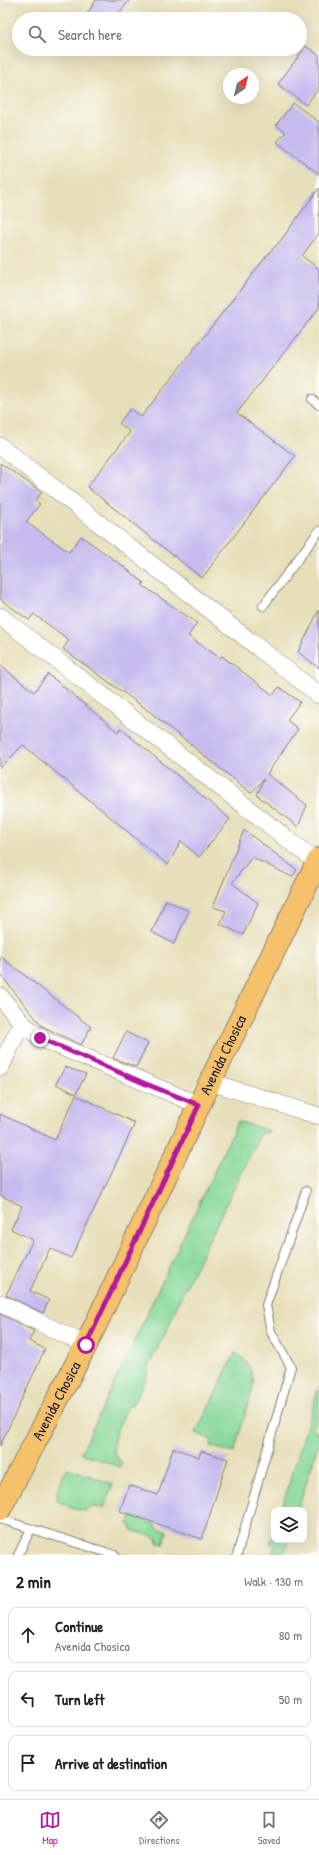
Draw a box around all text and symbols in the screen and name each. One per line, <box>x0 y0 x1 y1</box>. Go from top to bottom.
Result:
search box <box>12 12 307 56</box>
icon: search <box>26 23 48 45</box>
text: Search here <box>58 24 122 45</box>
north arrow <box>223 68 259 104</box>
street label: Avenida Chosica <box>194 1011 251 1098</box>
route end <box>31 1029 49 1047</box>
route start <box>77 1336 95 1354</box>
street label: Avenida Chosica <box>27 1358 86 1444</box>
map controls <box>271 1507 307 1543</box>
button: layers <box>271 1507 307 1543</box>
text: 2 min <box>16 1570 51 1593</box>
text: Walk · 130 m <box>244 1572 303 1590</box>
text: Continue <box>55 1616 103 1637</box>
icon: ahead <box>17 1624 39 1646</box>
text: 80 m <box>279 1626 302 1644</box>
text: Avenida Chosica <box>55 1637 130 1655</box>
icon: left <box>17 1688 39 1710</box>
text: Turn left <box>55 1689 105 1710</box>
text: 50 m <box>279 1690 302 1708</box>
icon: arrive <box>17 1752 39 1774</box>
text: Arrive at destination <box>55 1753 167 1774</box>
tab: Map <box>39 1809 61 1847</box>
tab: Directions <box>139 1809 180 1847</box>
tab: Saved <box>258 1809 280 1847</box>

